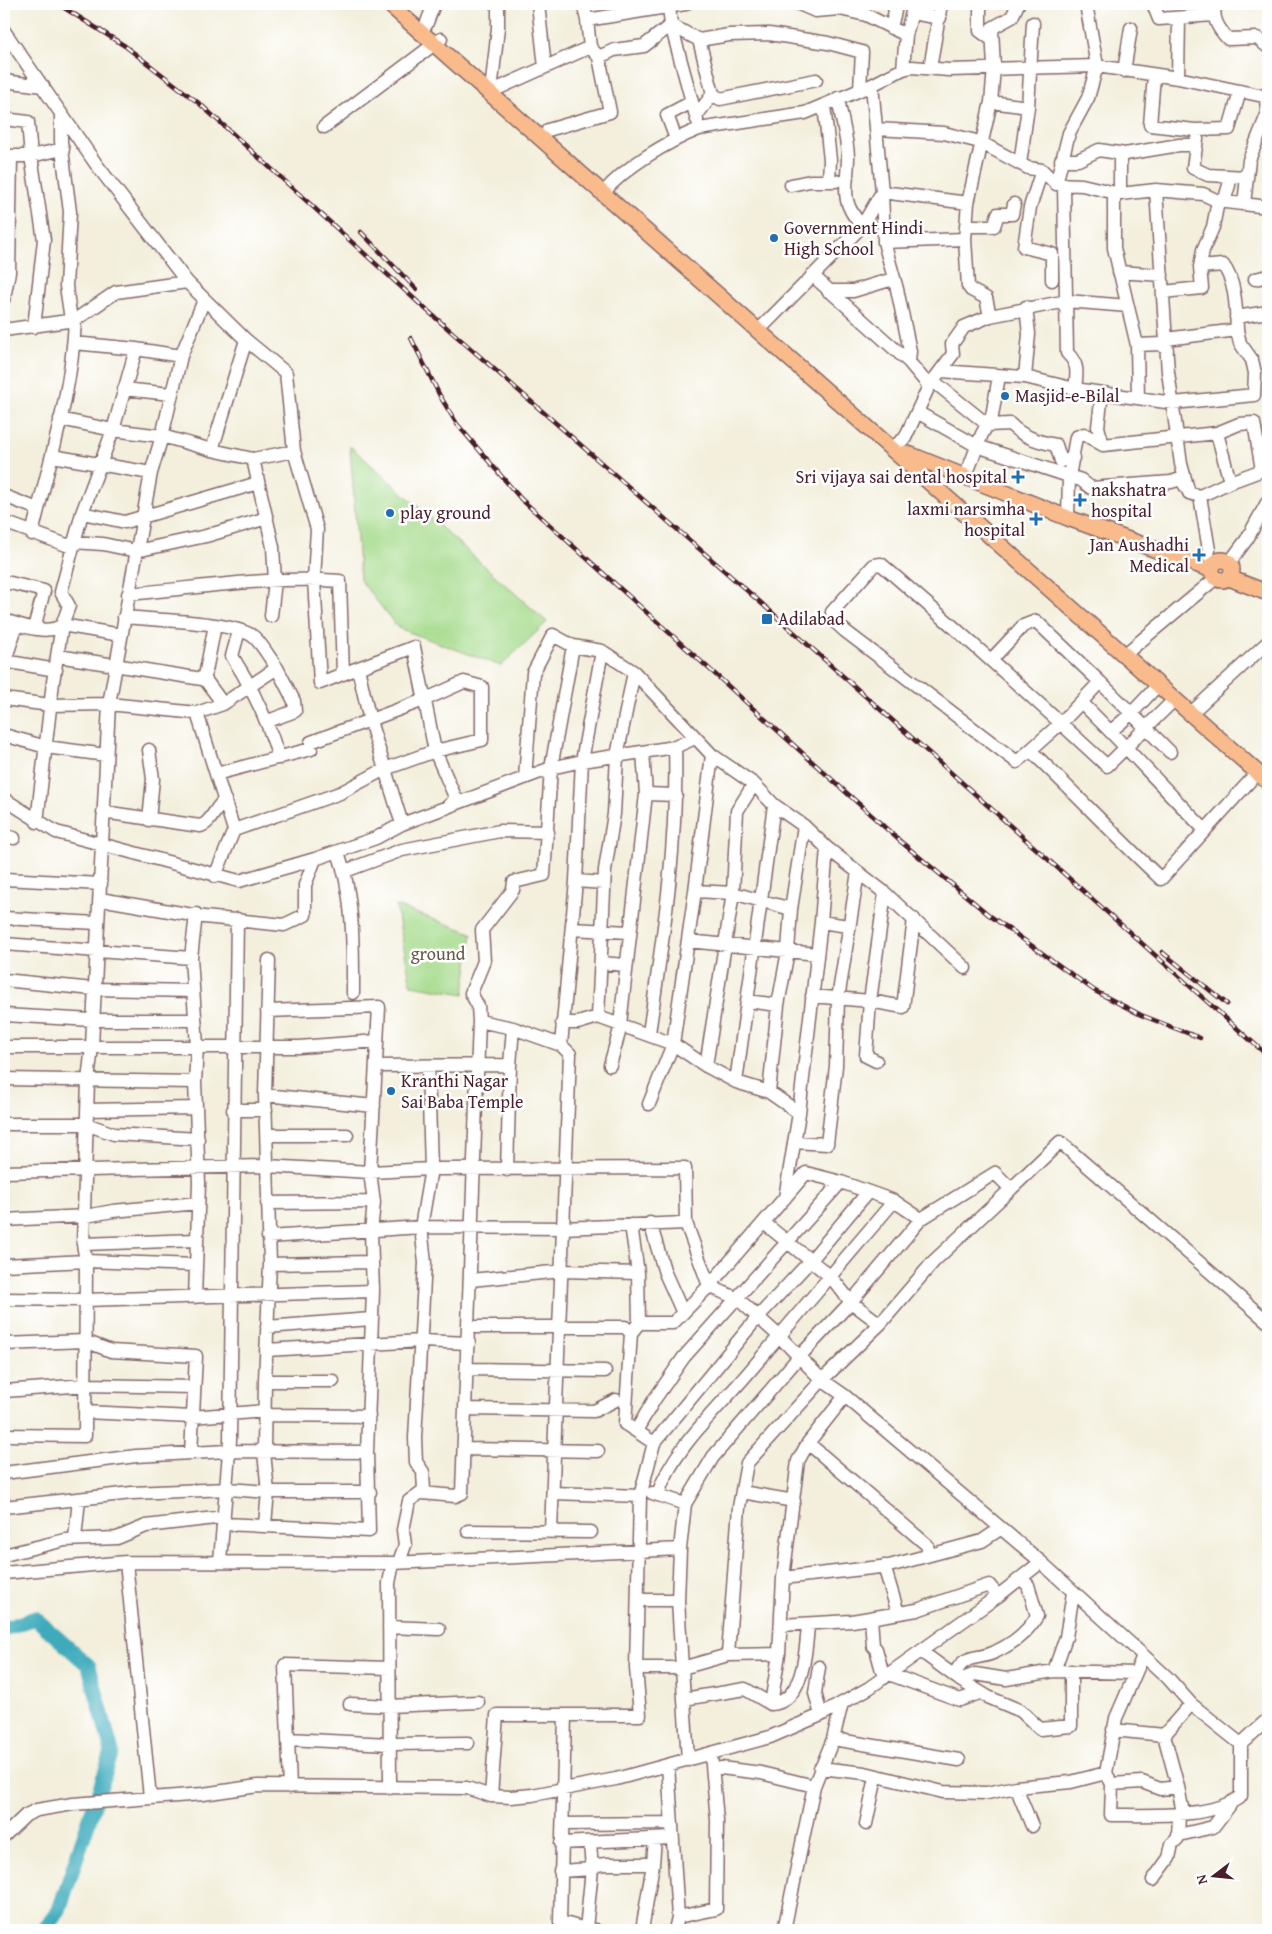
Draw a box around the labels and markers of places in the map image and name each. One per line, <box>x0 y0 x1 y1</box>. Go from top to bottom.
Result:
place label: Government Hindi High School <box>784 214 923 262</box>
marker: Government Hindi High School <box>768 232 780 244</box>
place label: Masjid-e-Bilal <box>1015 382 1120 409</box>
marker: Masjid-e-Bilal <box>999 390 1011 402</box>
place label: Sri vijaya sai dental hospital <box>795 463 1007 490</box>
marker: Sri vijaya sai dental hospital <box>1011 470 1025 484</box>
place label: nakshatra hospital <box>1091 476 1167 524</box>
marker: nakshatra hospital <box>1073 493 1087 507</box>
place label: laxmi narsimha hospital <box>907 495 1025 543</box>
place label: play ground <box>400 499 491 526</box>
marker: play ground <box>384 507 396 519</box>
marker: laxmi narsimha hospital <box>1029 512 1043 526</box>
place label: Jan Aushadhi Medical <box>1088 531 1189 579</box>
marker: Jan Aushadhi Medical <box>1193 549 1205 561</box>
place label: Adilabad <box>778 605 845 632</box>
marker: Adilabad <box>760 612 774 626</box>
place label: Kranthi Nagar Sai Baba Temple <box>401 1067 524 1115</box>
marker: Kranthi Nagar Sai Baba Temple <box>385 1085 397 1097</box>

